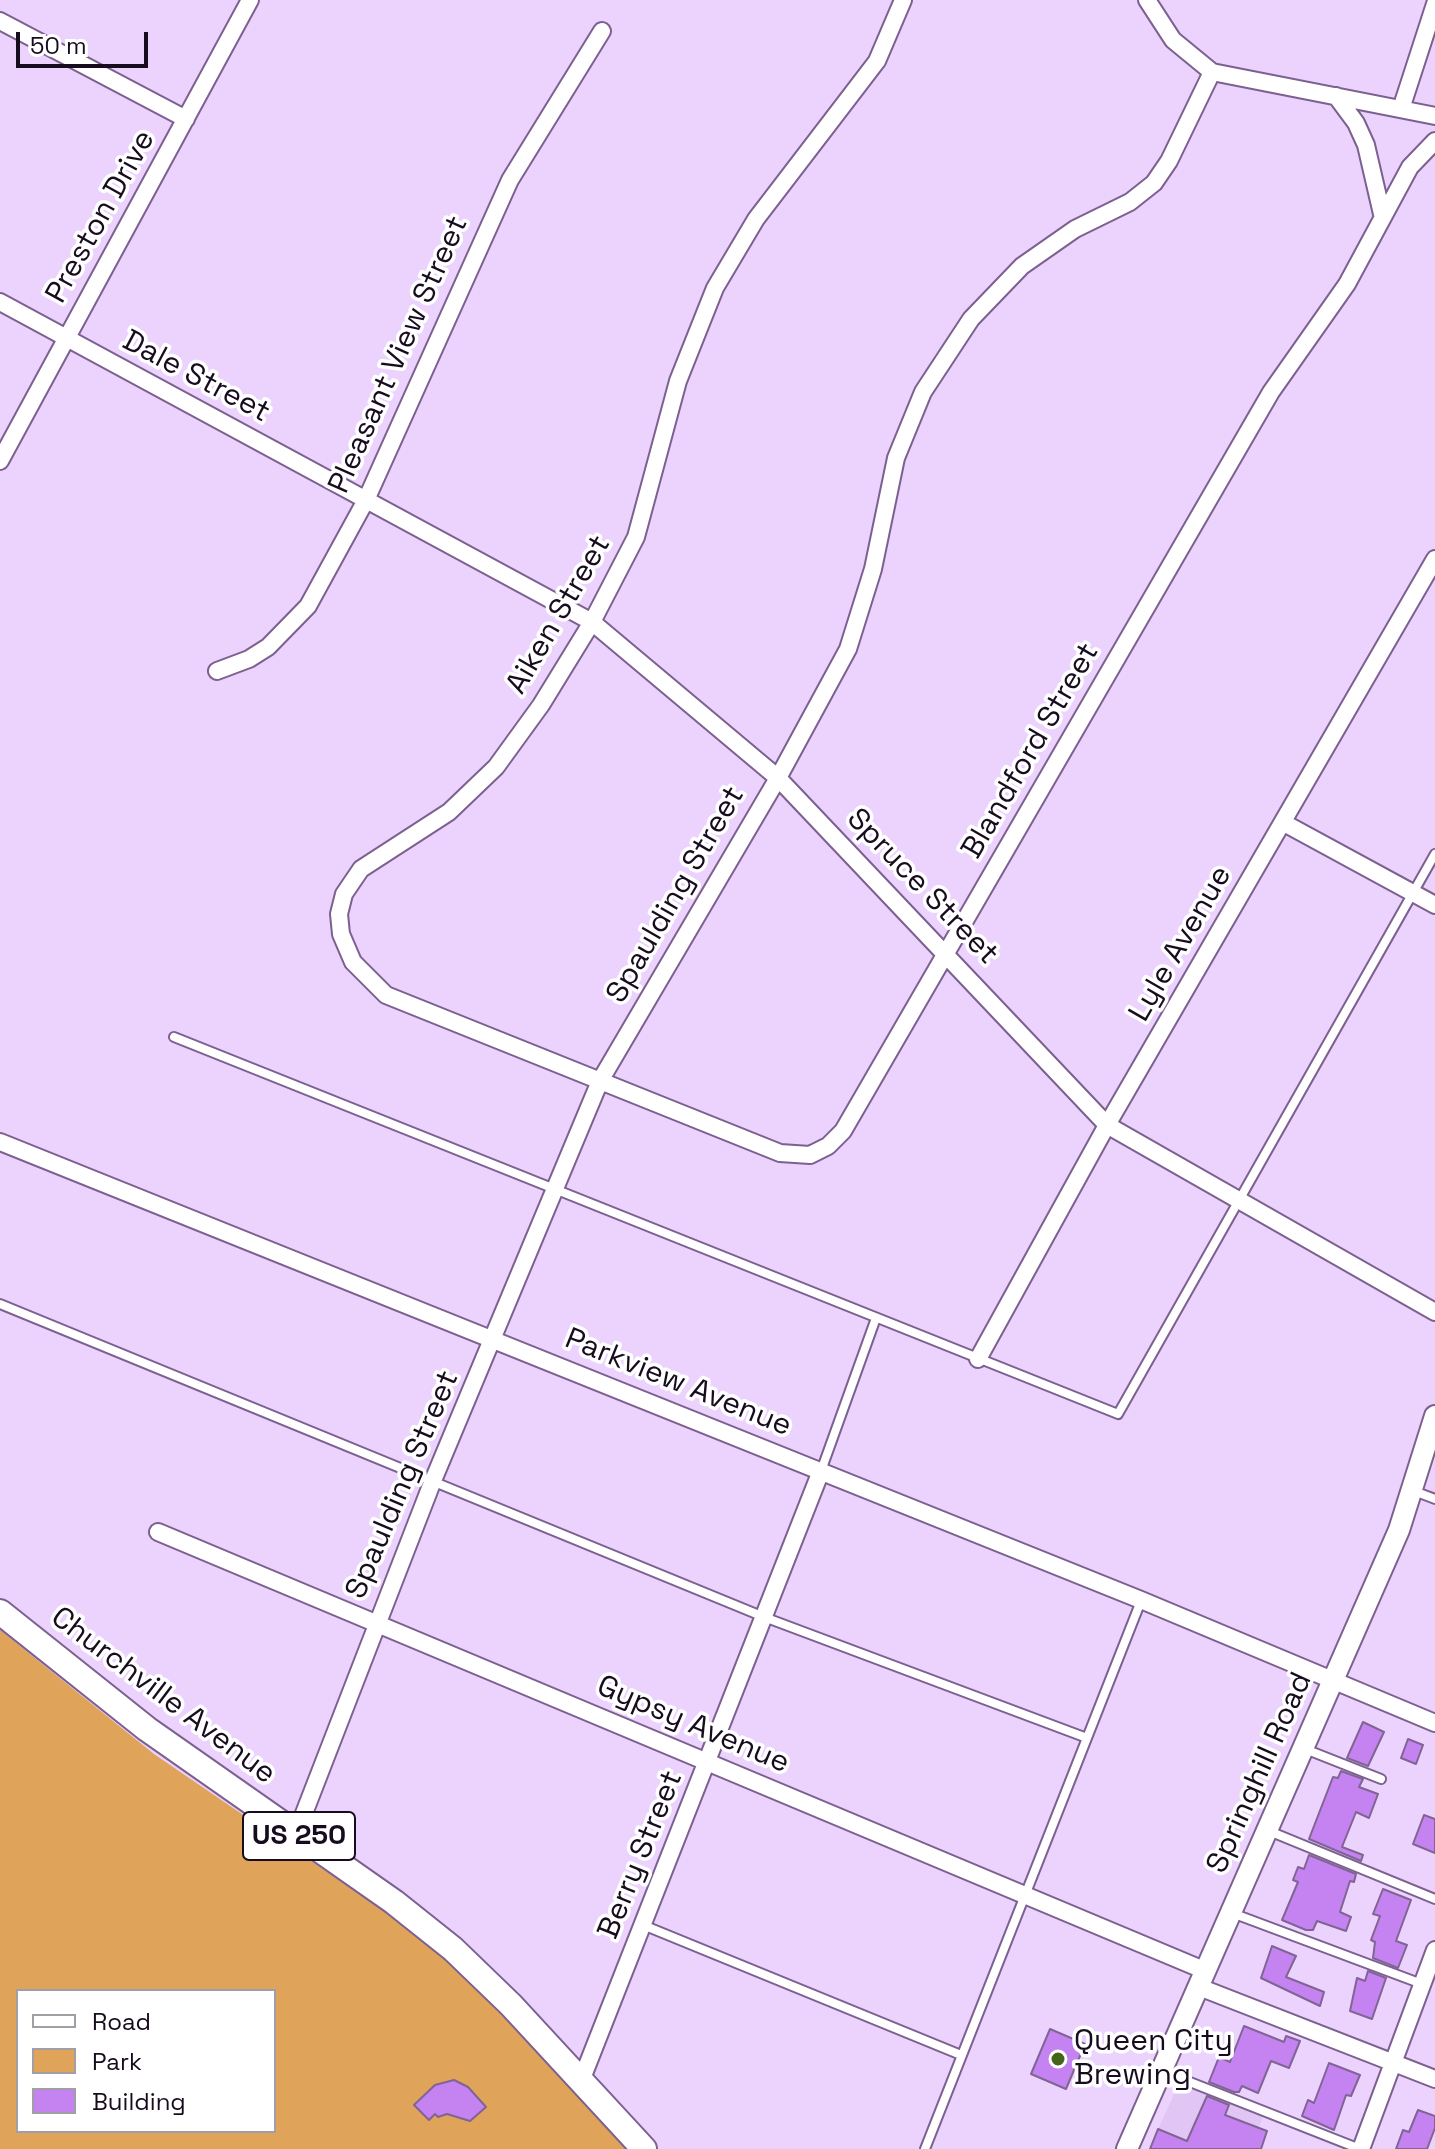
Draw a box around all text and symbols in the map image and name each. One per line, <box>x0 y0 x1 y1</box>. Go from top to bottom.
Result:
scale bar <box>20 16 152 66</box>
text: 50 m <box>30 30 87 61</box>
street label: Preston Drive <box>39 124 163 310</box>
street label: Pleasant View Street <box>322 211 476 499</box>
street label: Dale Street <box>116 323 276 431</box>
street label: Aiken Street <box>499 529 619 701</box>
street label: Blandford Street <box>955 637 1107 865</box>
street label: Spaulding Street <box>599 780 753 1010</box>
street label: Spruce Street <box>839 802 1005 972</box>
street label: Lyle Avenue <box>1122 860 1240 1028</box>
street label: Parkview Avenue <box>560 1321 796 1445</box>
street label: Spaulding Street <box>339 1366 467 1604</box>
street label: Churchville Avenue <box>44 1600 282 1792</box>
street label: Springhill Road <box>1200 1667 1320 1879</box>
street label: Gypsy Avenue <box>591 1668 795 1782</box>
street label: Berry Street <box>591 1766 691 1944</box>
road number: US 250 <box>243 1812 355 1860</box>
legend <box>16 1989 276 2133</box>
text: Road <box>92 2006 151 2037</box>
place label: Queen City Brewing <box>1074 2024 1233 2094</box>
text: Park <box>92 2046 142 2077</box>
marker: Queen City Brewing <box>1049 2050 1067 2068</box>
text: Building <box>92 2086 186 2117</box>

